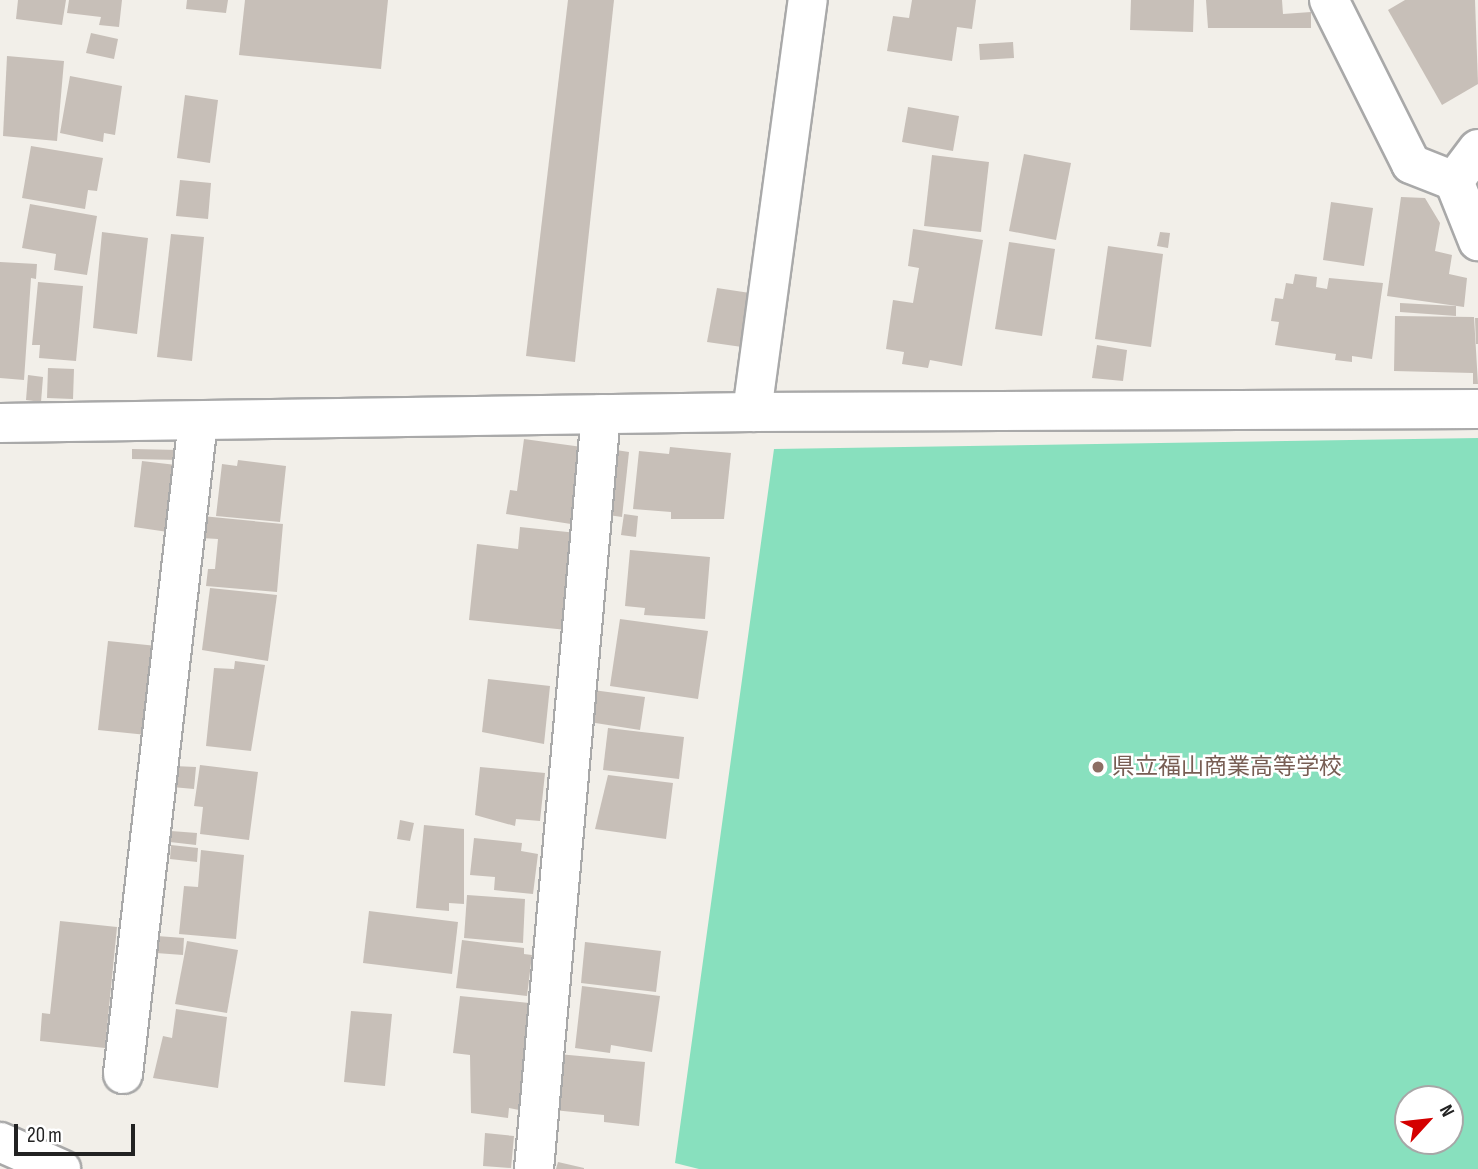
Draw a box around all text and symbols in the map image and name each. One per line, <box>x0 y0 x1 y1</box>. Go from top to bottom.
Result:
place label: 県立福山商業高等学校 <box>1112 753 1342 781</box>
marker: 県立福山商業高等学校 <box>1090 759 1106 775</box>
north arrow <box>1394 1085 1464 1155</box>
text: N <box>1434 1101 1459 1121</box>
scale bar <box>18 1110 138 1154</box>
text: 20 m <box>27 1123 62 1148</box>

